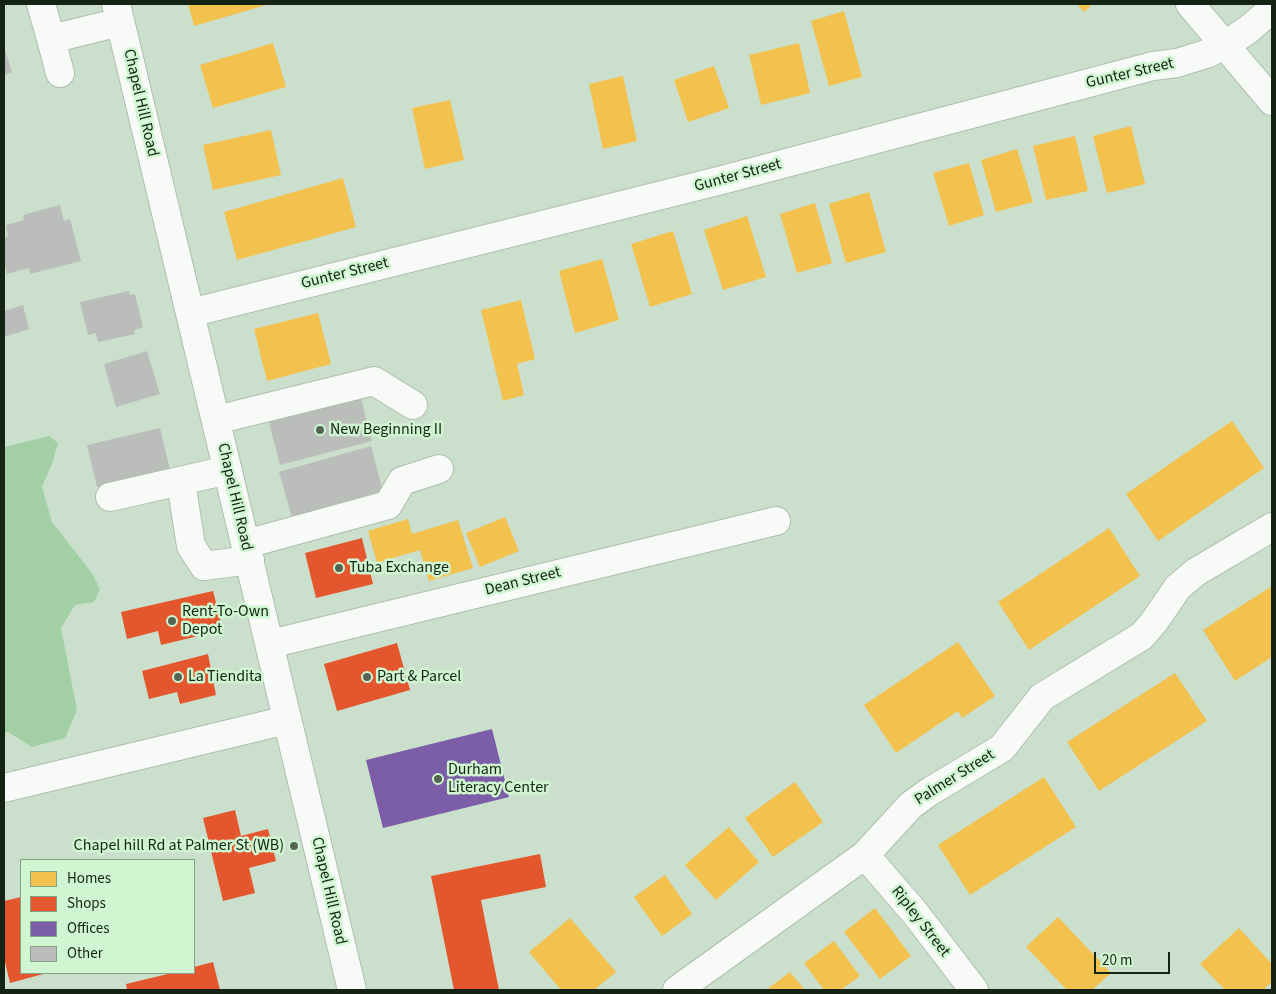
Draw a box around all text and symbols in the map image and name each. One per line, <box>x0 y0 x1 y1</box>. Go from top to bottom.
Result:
street label: Chapel Hill Road <box>118 47 162 159</box>
street label: Gunter Street <box>1084 55 1176 93</box>
street label: Gunter Street <box>692 155 784 197</box>
street label: Gunter Street <box>299 254 391 294</box>
place label: New Beginning II <box>330 420 442 440</box>
marker: New Beginning II <box>314 424 326 436</box>
street label: Chapel Hill Road <box>212 441 256 553</box>
place label: Tuba Exchange <box>349 558 449 578</box>
marker: Tuba Exchange <box>333 562 345 574</box>
street label: Dean Street <box>483 563 563 601</box>
place label: Rent-To-Own Depot <box>182 602 269 640</box>
marker: Rent-To-Own Depot <box>166 615 178 627</box>
place label: La Tiendita <box>188 667 262 687</box>
place label: Part & Parcel <box>377 667 461 687</box>
marker: La Tiendita <box>172 671 184 683</box>
marker: Part & Parcel <box>361 671 373 683</box>
street label: Palmer Street <box>912 746 998 810</box>
place label: Durham Literacy Center <box>448 760 549 798</box>
marker: Durham Literacy Center <box>432 773 444 785</box>
street label: Chapel Hill Road <box>306 835 350 947</box>
place label: Chapel hill Rd at Palmer St (WB) <box>74 836 284 856</box>
marker: Chapel hill Rd at Palmer St (WB) <box>288 840 300 852</box>
legend <box>20 859 195 974</box>
text: Homes <box>67 868 111 889</box>
street label: Ripley Street <box>886 883 954 961</box>
text: Shops <box>67 893 106 914</box>
text: Offices <box>67 918 110 939</box>
scale bar <box>1096 942 1172 974</box>
text: Other <box>67 943 103 964</box>
text: 20 m <box>1102 950 1132 971</box>

